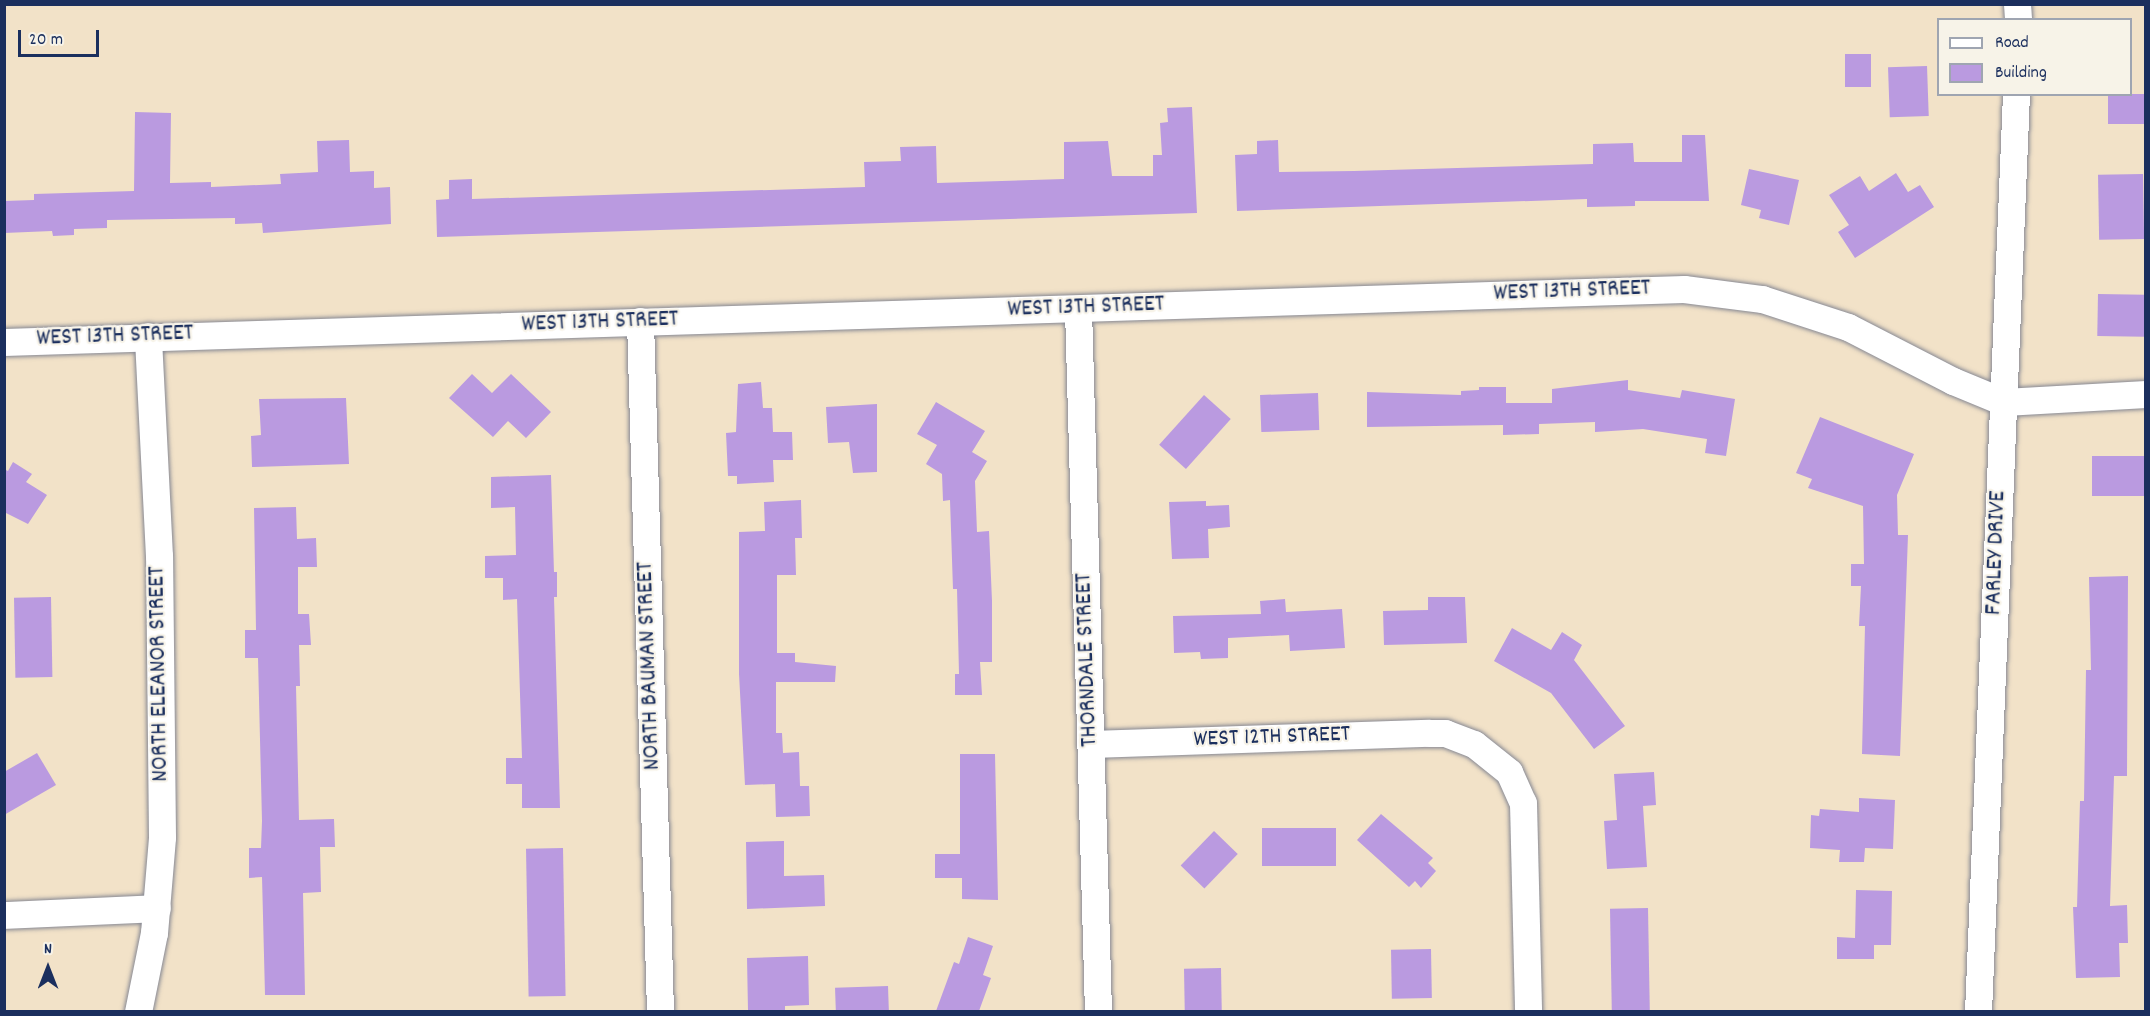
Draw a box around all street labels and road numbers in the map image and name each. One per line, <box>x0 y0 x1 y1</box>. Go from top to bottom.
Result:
street label: WEST 13TH STREET <box>1493 275 1651 309</box>
street label: WEST 13TH STREET <box>1007 291 1165 325</box>
street label: WEST 13TH STREET <box>521 306 679 340</box>
street label: WEST 13TH STREET <box>36 320 194 354</box>
street label: FARLEY DRIVE <box>1980 490 2014 616</box>
street label: NORTH BAUMAN STREET <box>632 561 668 771</box>
street label: NORTH ELEANOR STREET <box>144 566 176 782</box>
street label: THORNDALE STREET <box>1071 572 1105 748</box>
street label: WEST 12TH STREET <box>1193 721 1351 755</box>

